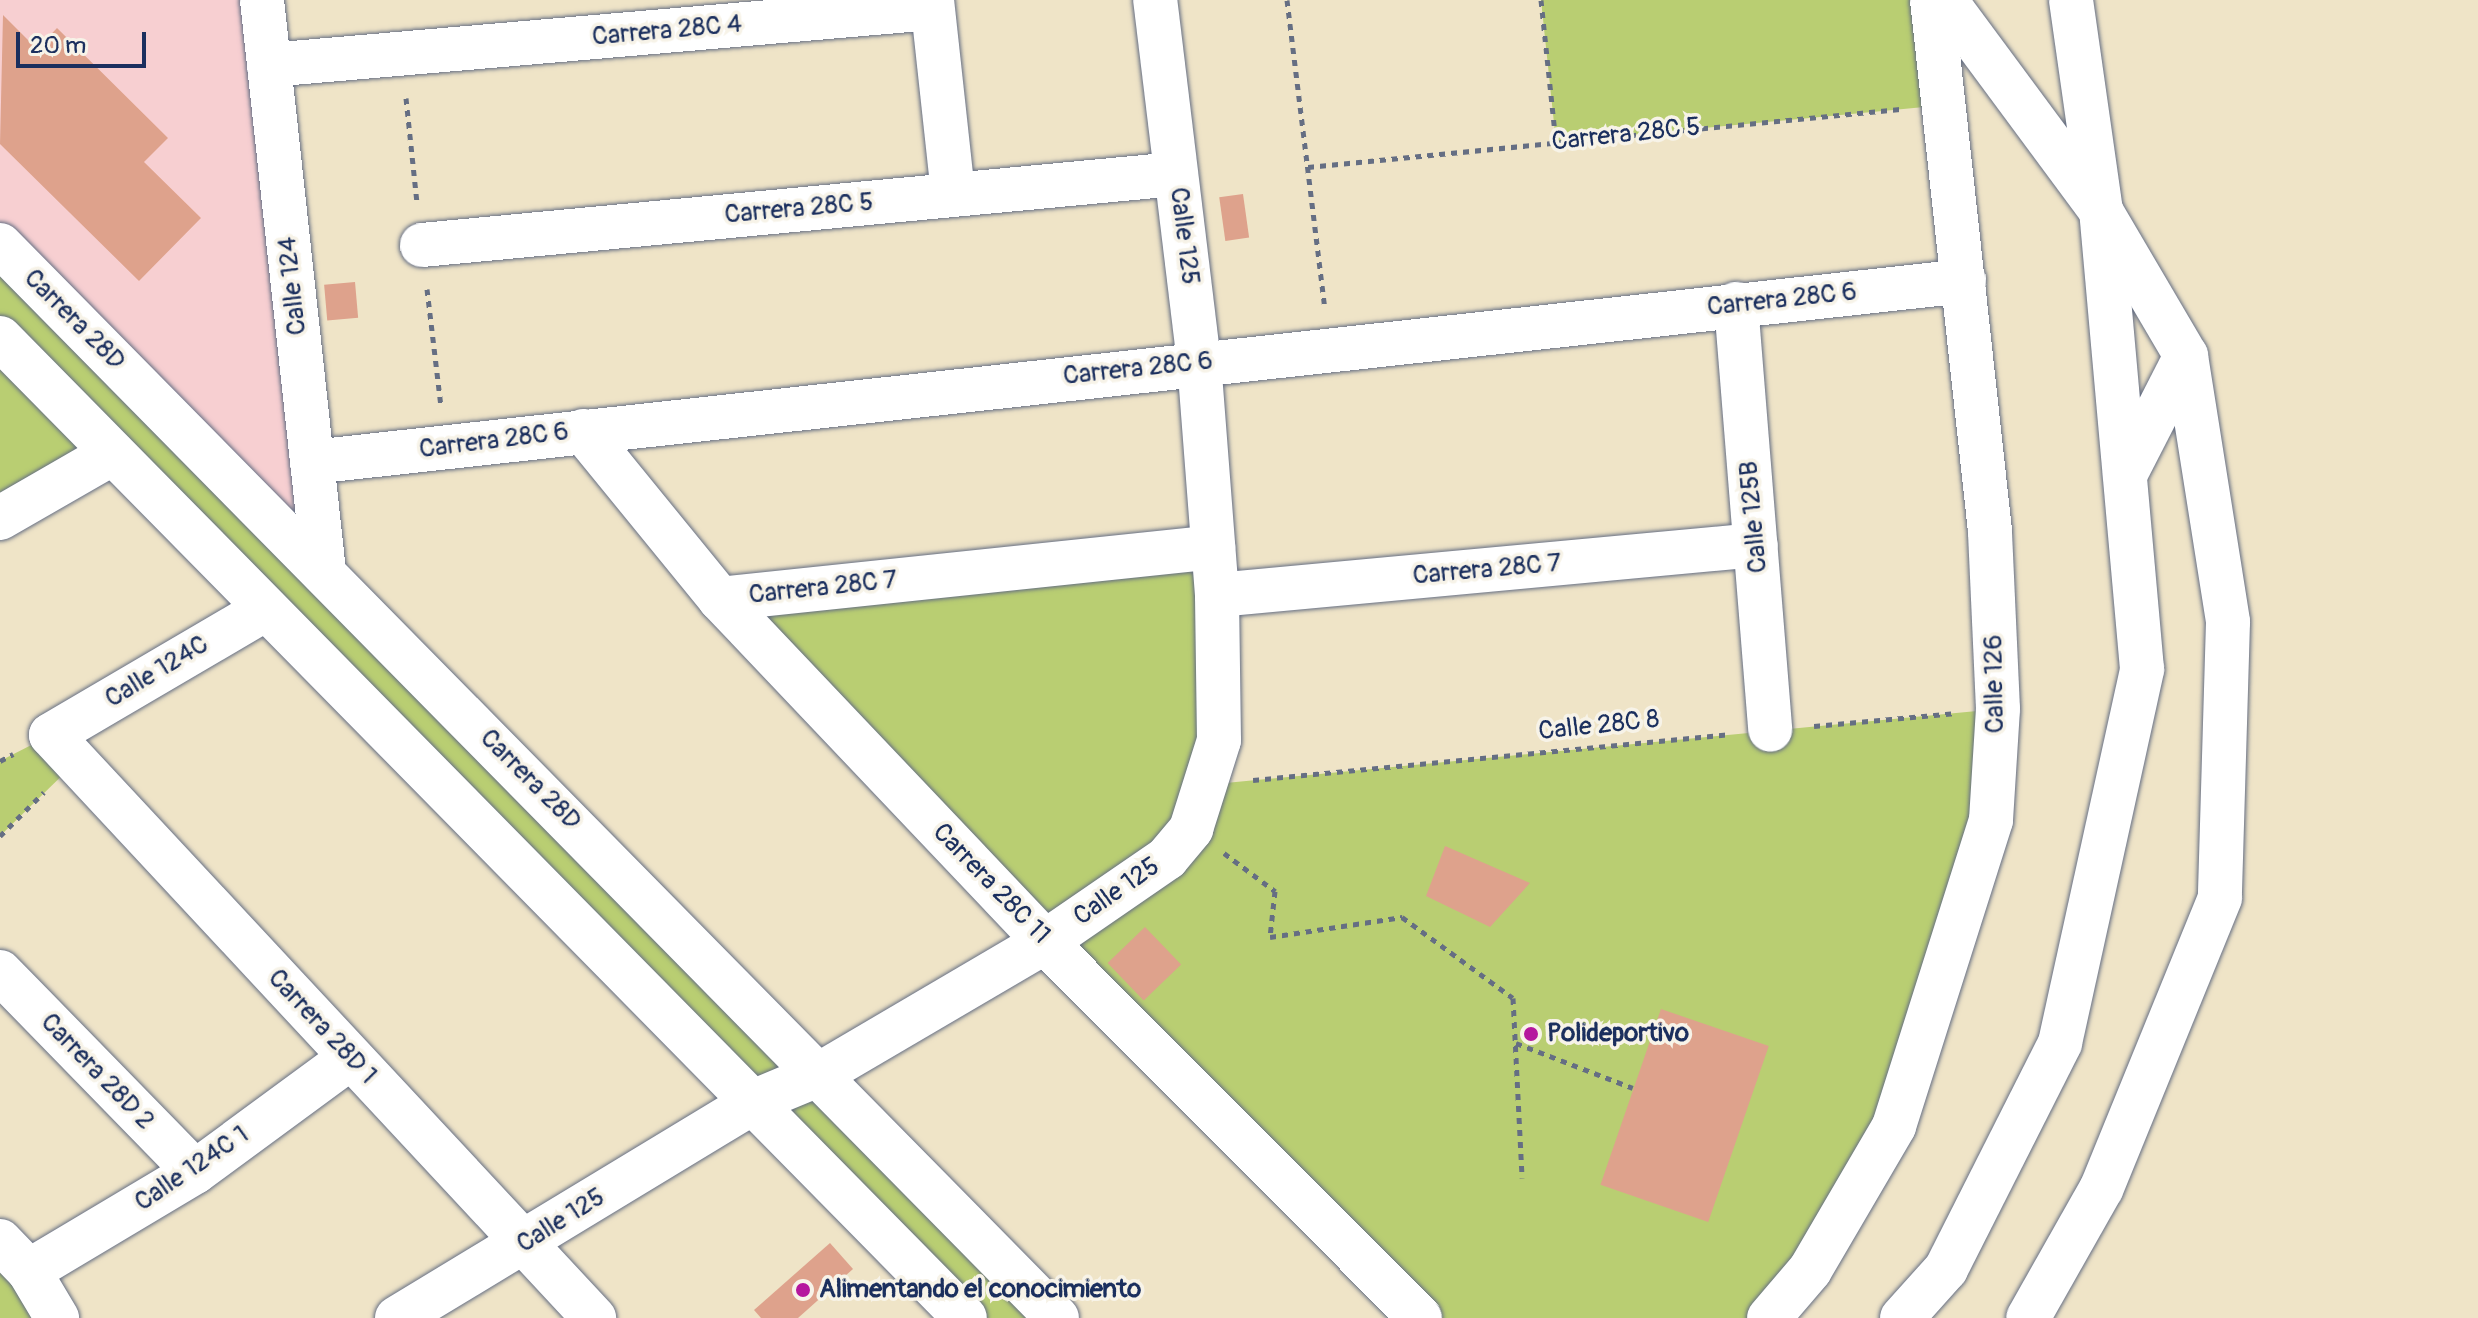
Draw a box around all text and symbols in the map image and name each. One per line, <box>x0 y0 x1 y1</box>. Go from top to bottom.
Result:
street label: Carrera 28C 4 <box>591 9 743 53</box>
scale bar <box>20 16 150 66</box>
text: 20 m <box>30 31 86 60</box>
street label: Carrera 28C 5 <box>1550 112 1702 158</box>
street label: Calle 125 <box>1163 186 1205 286</box>
street label: Carrera 28C 5 <box>723 187 875 231</box>
street label: Calle 124 <box>272 235 314 337</box>
street label: Carrera 28D <box>17 263 131 377</box>
street label: Carrera 28C 6 <box>1706 277 1858 323</box>
street label: Carrera 28C 6 <box>1062 346 1214 392</box>
street label: Carrera 28C 6 <box>417 416 571 466</box>
street label: Calle 125B <box>1734 460 1774 574</box>
street label: Carrera 28C 7 <box>1411 548 1563 592</box>
street label: Carrera 28C 7 <box>747 565 899 611</box>
street label: Calle 124C <box>100 629 214 715</box>
street label: Calle 126 <box>1979 634 2011 734</box>
street label: Calle 28C 8 <box>1537 704 1661 748</box>
street label: Carrera 28D <box>473 723 587 837</box>
street label: Carrera 28C 11 <box>926 817 1056 951</box>
street label: Calle 125 <box>1068 851 1166 933</box>
street label: Carrera 28D 1 <box>261 963 383 1091</box>
street label: Carrera 28D 2 <box>34 1007 160 1137</box>
place label: Polideportivo <box>1547 1018 1689 1050</box>
marker: Polideportivo <box>1522 1025 1540 1043</box>
street label: Calle 124C 1 <box>129 1120 255 1218</box>
street label: Calle 125 <box>511 1182 611 1260</box>
place label: Alimentando el conocimiento <box>819 1274 1141 1306</box>
marker: Alimentando el conocimiento <box>794 1281 812 1299</box>

